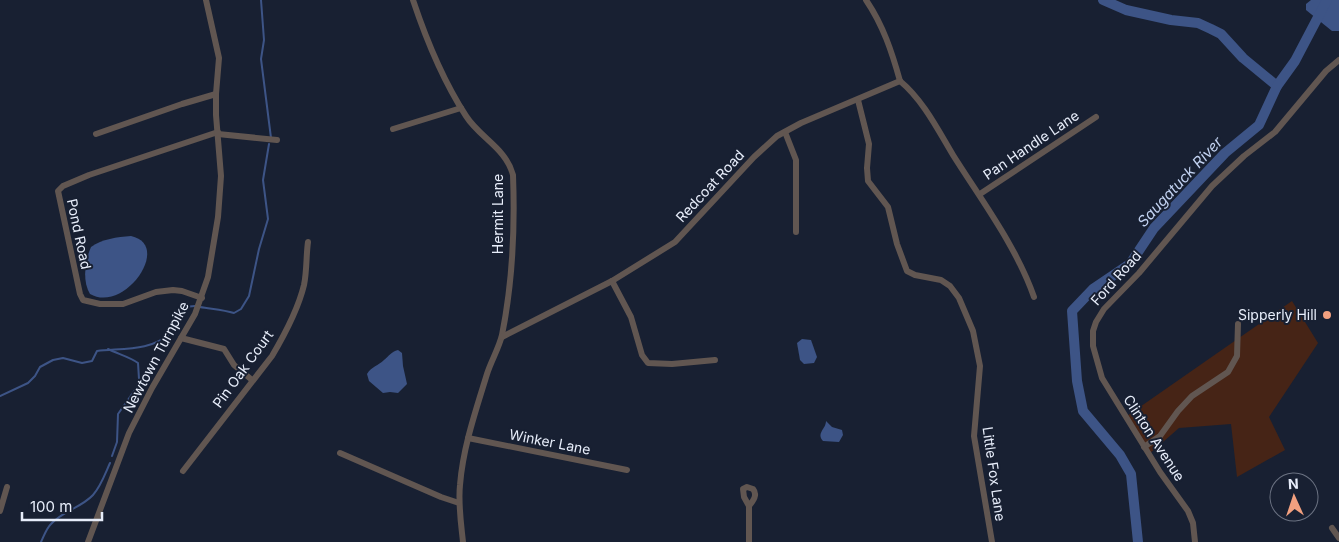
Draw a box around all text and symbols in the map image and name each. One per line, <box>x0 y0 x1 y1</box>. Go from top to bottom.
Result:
street label: Pan Handle Lane <box>980 106 1082 183</box>
water label: Saugatuck River <box>1133 132 1227 231</box>
street label: Redcoat Road <box>672 146 747 225</box>
street label: Hermit Lane <box>489 174 506 254</box>
street label: Pond Road <box>64 197 95 271</box>
street label: Ford Road <box>1087 247 1145 308</box>
street label: Newtown Turnpike <box>119 298 192 415</box>
place label: Sipperly Hill <box>1238 306 1317 323</box>
marker: Sipperly Hill <box>1321 309 1333 321</box>
street label: Pin Oak Court <box>209 326 277 411</box>
street label: Clinton Avenue <box>1120 391 1189 484</box>
street label: Winker Lane <box>508 425 592 458</box>
street label: Little Fox Lane <box>979 426 1010 522</box>
north arrow <box>1269 472 1319 522</box>
text: N <box>1288 475 1299 492</box>
scale bar <box>22 490 102 522</box>
text: 100 m <box>30 497 72 516</box>

